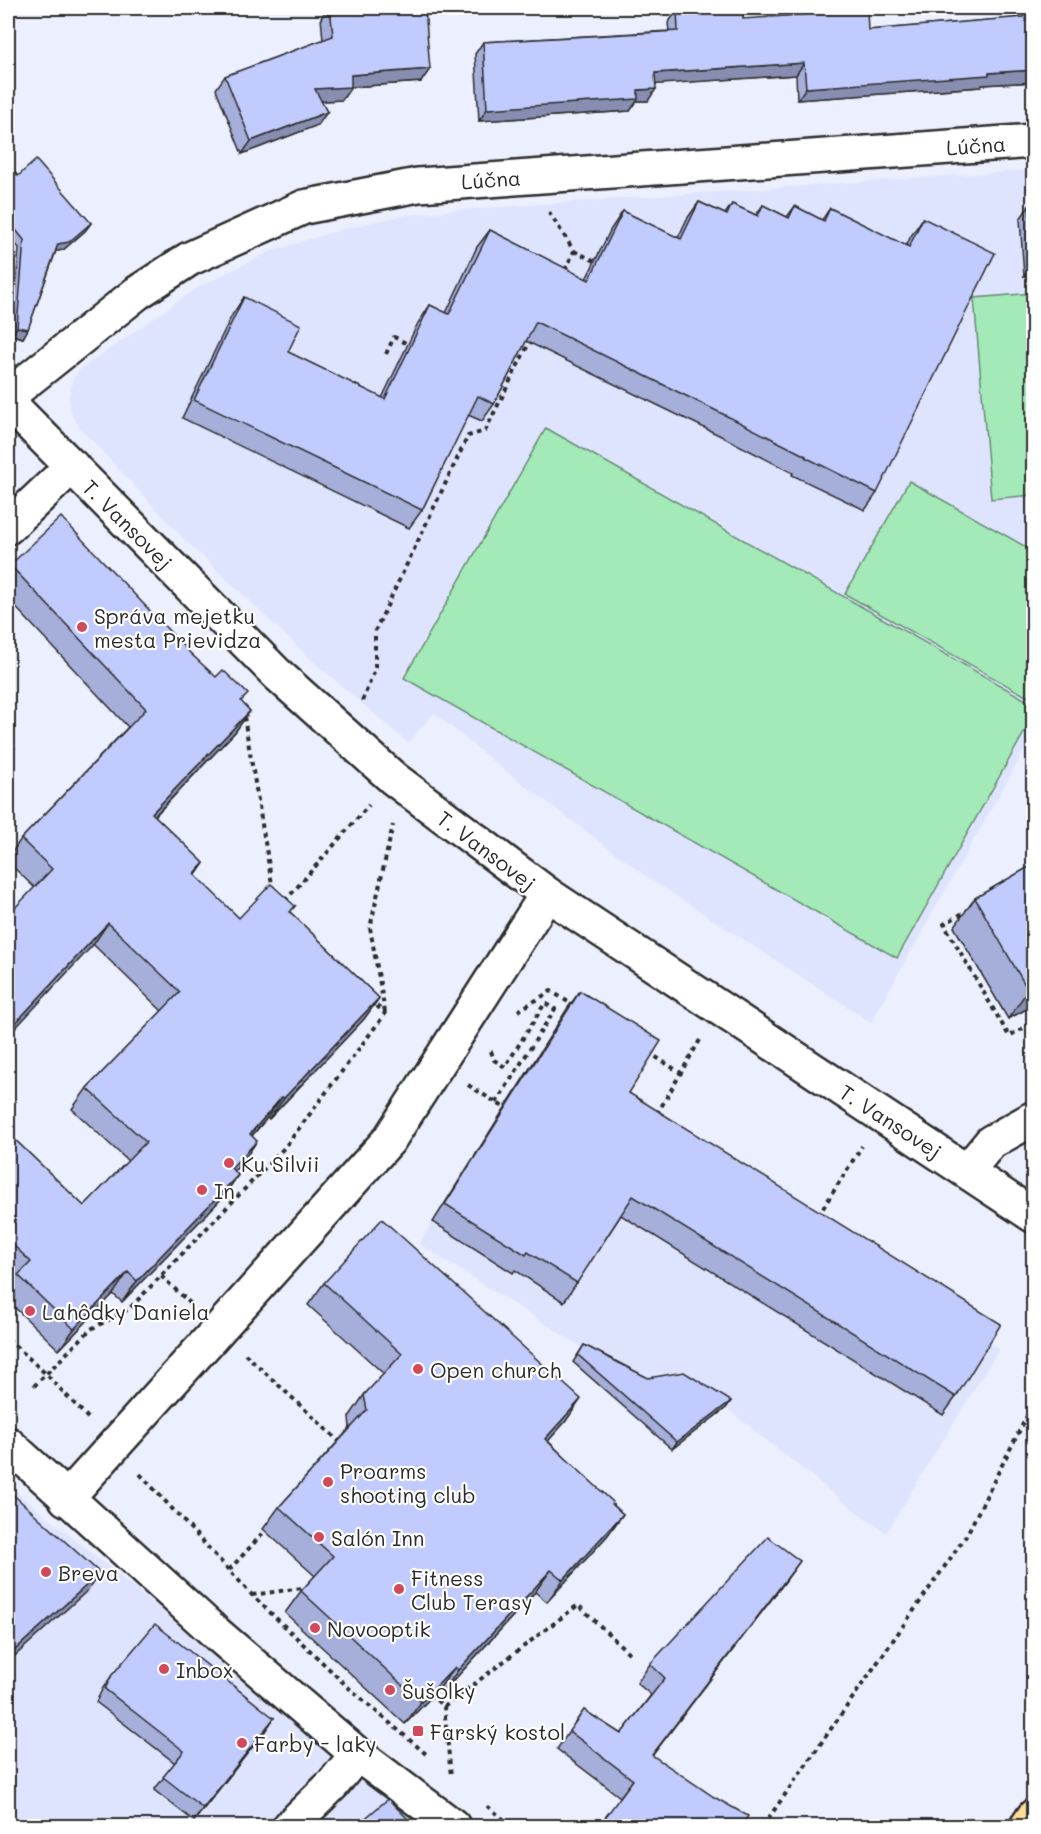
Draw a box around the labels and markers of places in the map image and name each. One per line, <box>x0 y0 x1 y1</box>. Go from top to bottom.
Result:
place label: Správa mejetku mesta Prievidza <box>94 602 261 653</box>
marker: Správa mejetku mesta Prievidza <box>75 620 89 634</box>
place label: Ku Silvii <box>241 1150 319 1177</box>
marker: Ku Silvii <box>222 1156 236 1170</box>
place label: In <box>214 1177 235 1204</box>
marker: In <box>195 1183 209 1197</box>
place label: Lahôdky Daniela <box>42 1298 210 1325</box>
marker: Lahôdky Daniela <box>23 1304 37 1318</box>
place label: Open church <box>430 1356 561 1383</box>
marker: Open church <box>411 1362 425 1376</box>
place label: Proarms shooting club <box>340 1457 476 1508</box>
marker: Proarms shooting club <box>321 1475 335 1489</box>
place label: Salón Inn <box>331 1524 424 1551</box>
marker: Salón Inn <box>312 1530 326 1544</box>
place label: Breva <box>58 1559 119 1586</box>
place label: Fitness Club Terasy <box>411 1564 532 1615</box>
marker: Breva <box>39 1565 53 1579</box>
marker: Fitness Club Terasy <box>392 1582 406 1596</box>
place label: Novooptik <box>327 1615 431 1642</box>
marker: Novooptik <box>308 1621 322 1635</box>
place label: Inbox <box>176 1656 233 1683</box>
marker: Inbox <box>157 1662 171 1676</box>
place label: Šušolky <box>402 1677 475 1704</box>
marker: Šušolky <box>383 1683 397 1697</box>
place label: Farský kostol <box>430 1718 565 1745</box>
marker: Farský kostol <box>411 1724 425 1738</box>
place label: Farby - laky <box>254 1730 376 1757</box>
marker: Farby - laky <box>235 1736 249 1750</box>

